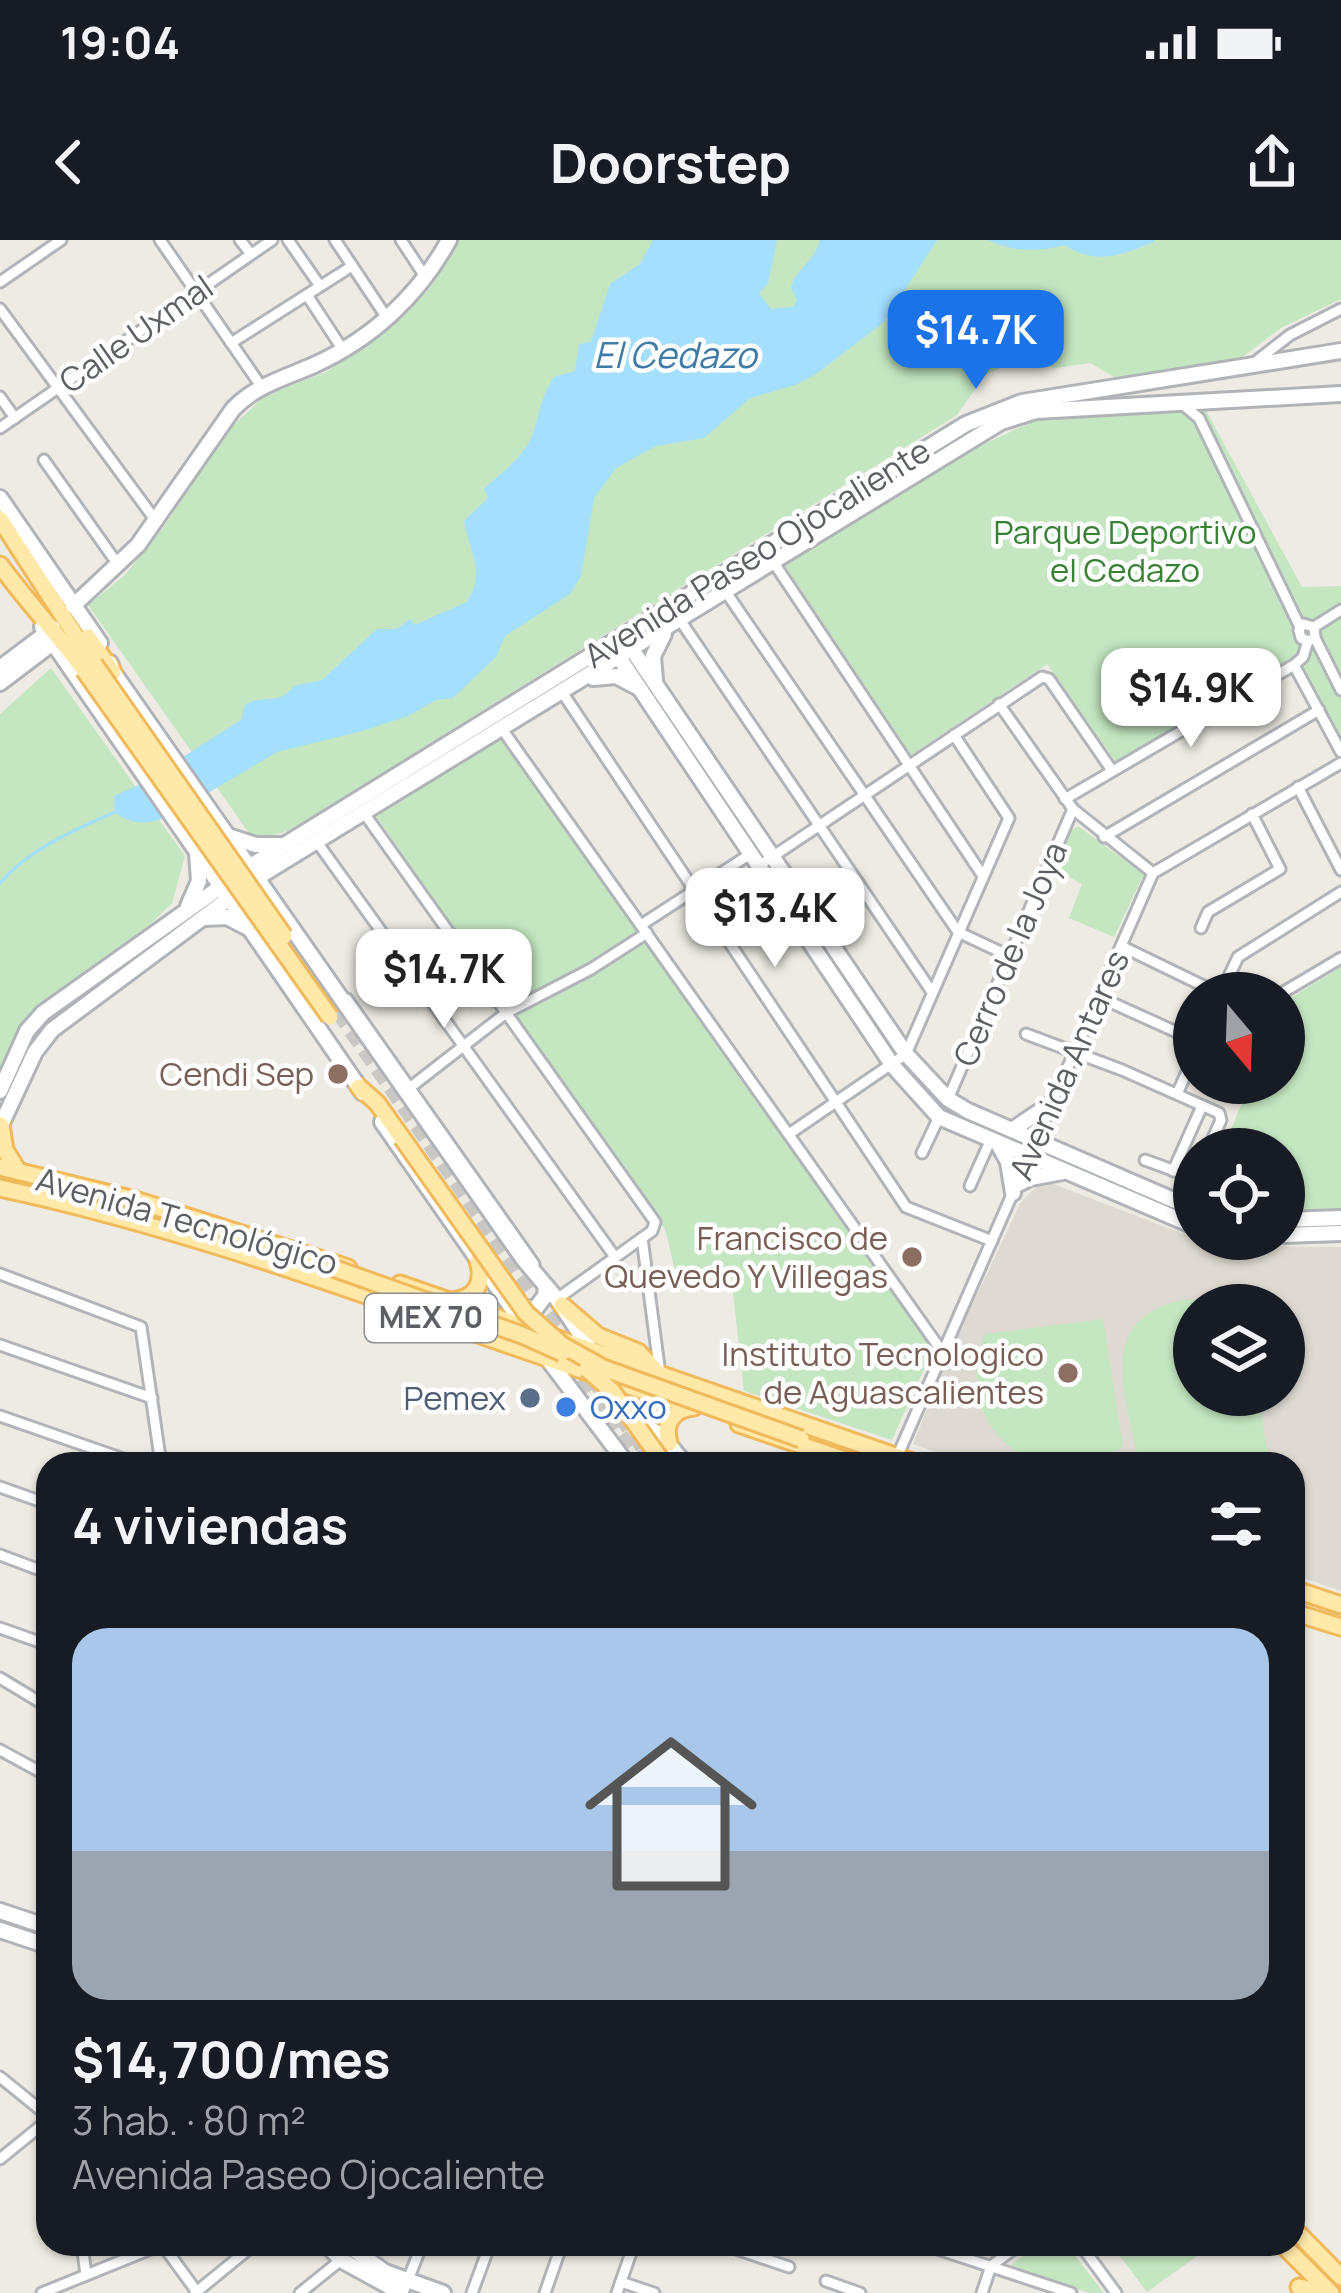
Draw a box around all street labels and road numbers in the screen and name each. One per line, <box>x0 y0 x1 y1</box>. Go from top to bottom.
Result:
street label: Calle Uxmal <box>50 264 221 403</box>
street label: Avenida Paseo Ojocaliente <box>575 427 938 678</box>
street label: Cerro de la Joya <box>942 835 1077 1073</box>
street label: Avenida Antares <box>998 943 1139 1187</box>
street label: Avenida Tecnológico <box>31 1156 343 1285</box>
road number: MEX 70 <box>365 1294 497 1342</box>

